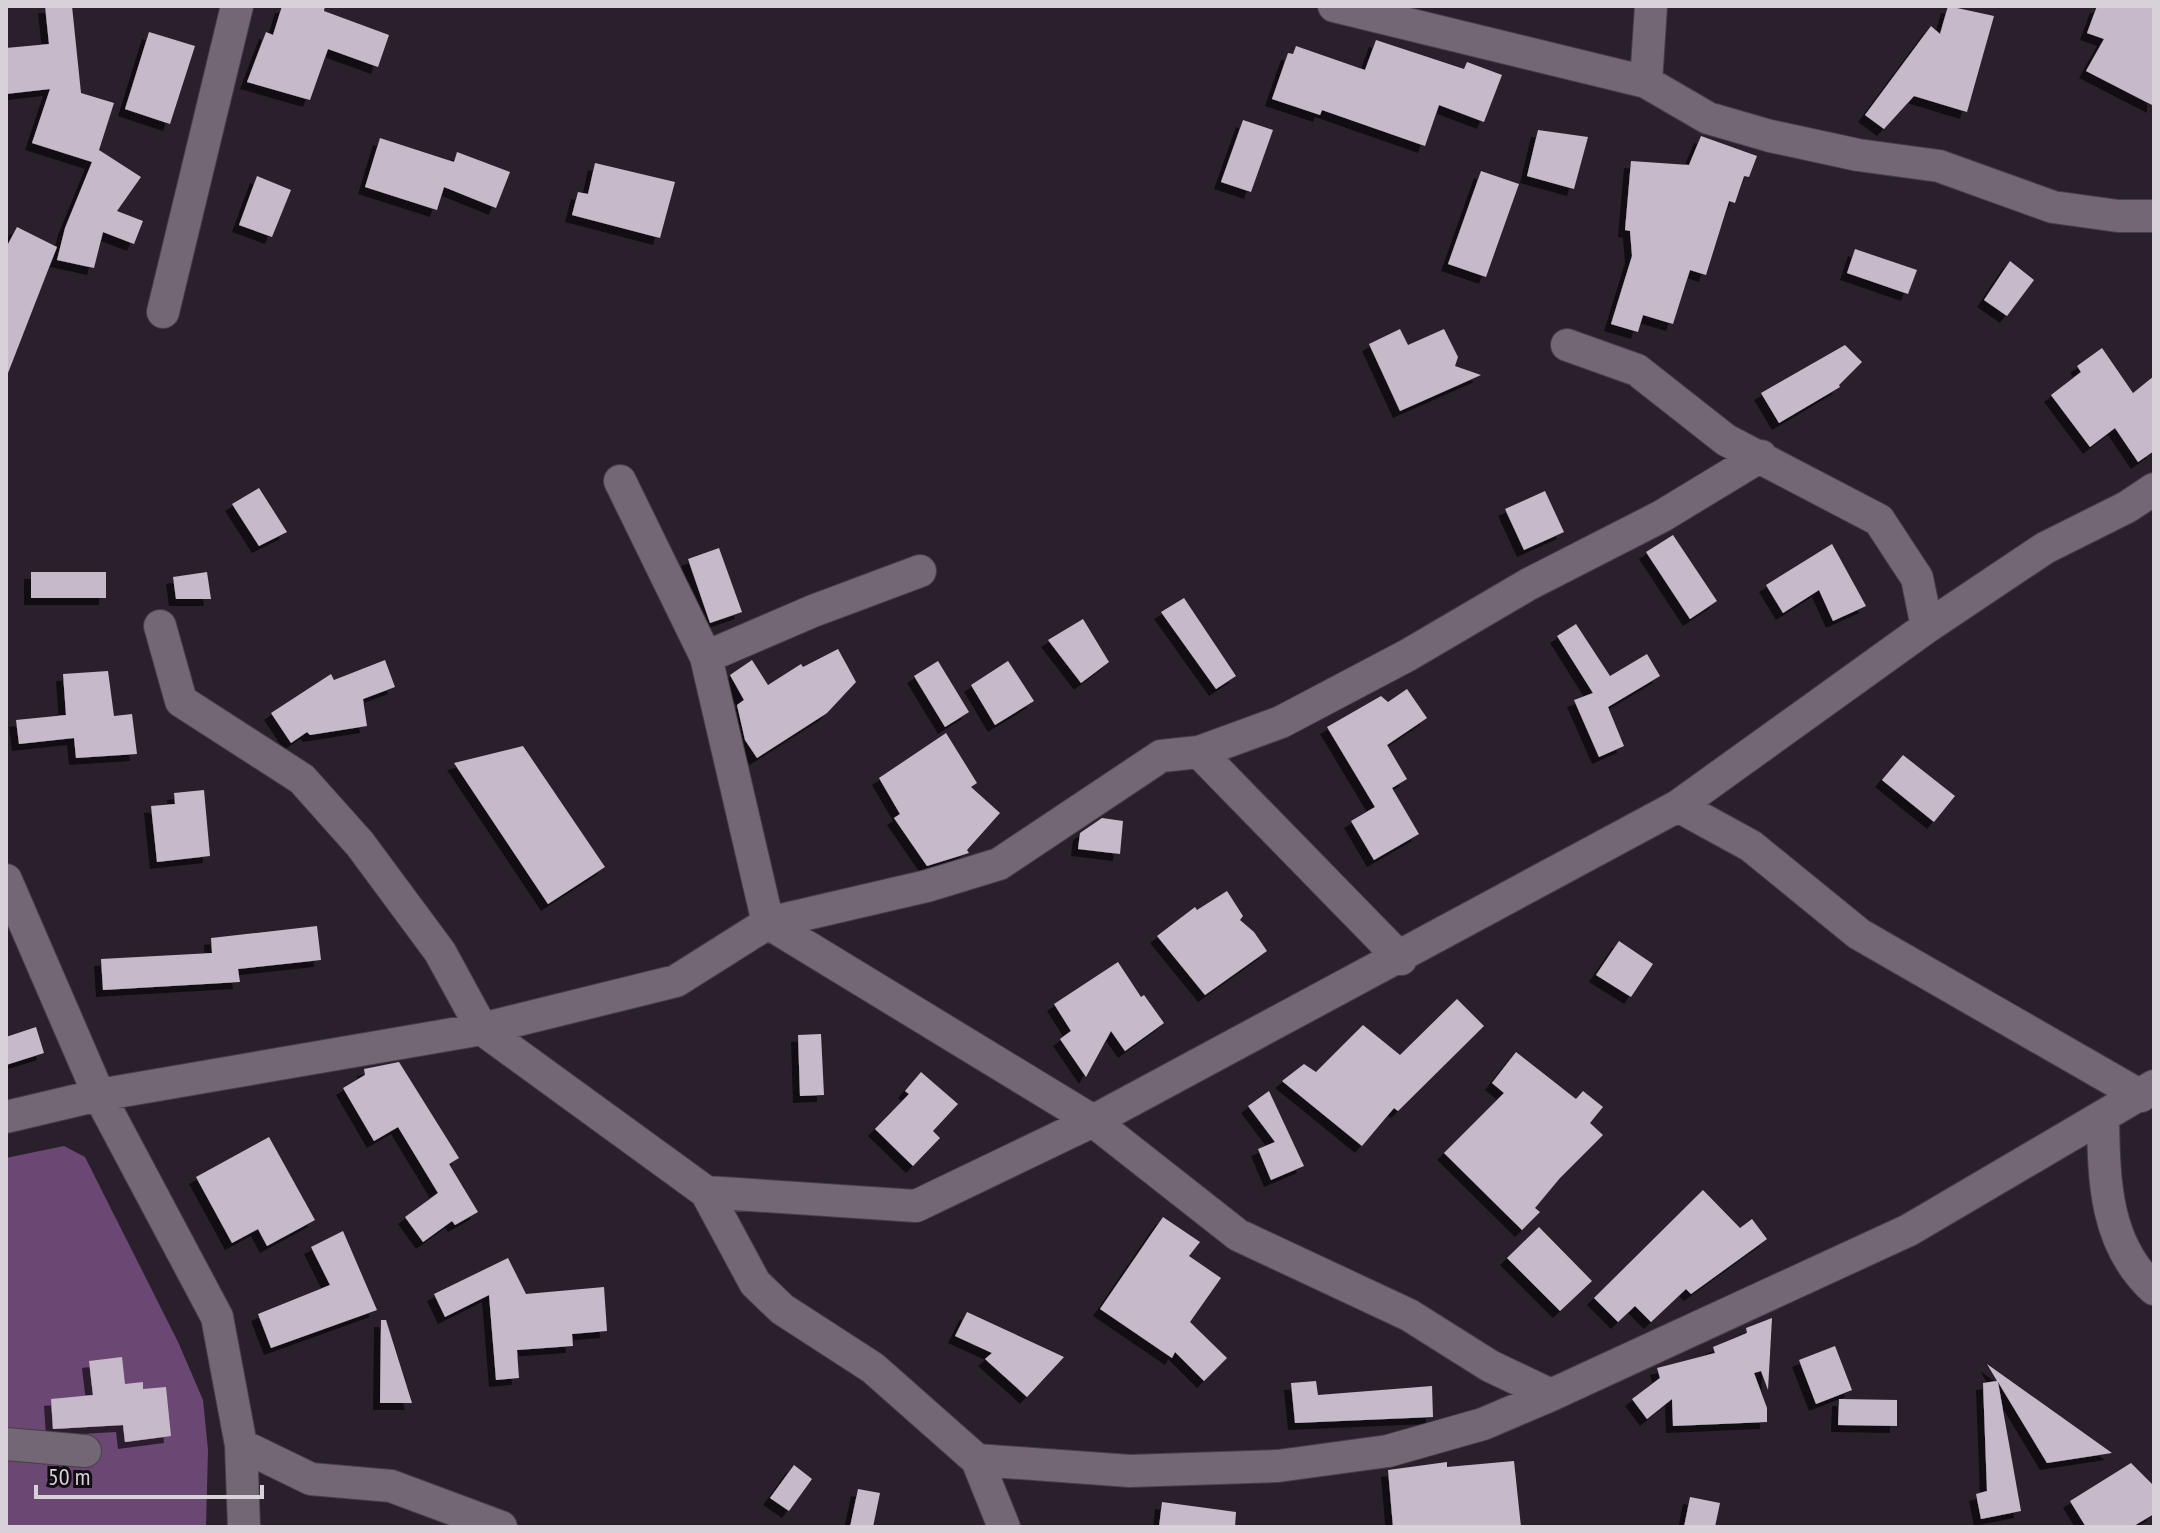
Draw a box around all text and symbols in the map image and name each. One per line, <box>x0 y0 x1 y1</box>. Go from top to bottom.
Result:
scale bar <box>36 1449 262 1499</box>
text: 50 m <box>48 1461 90 1492</box>

